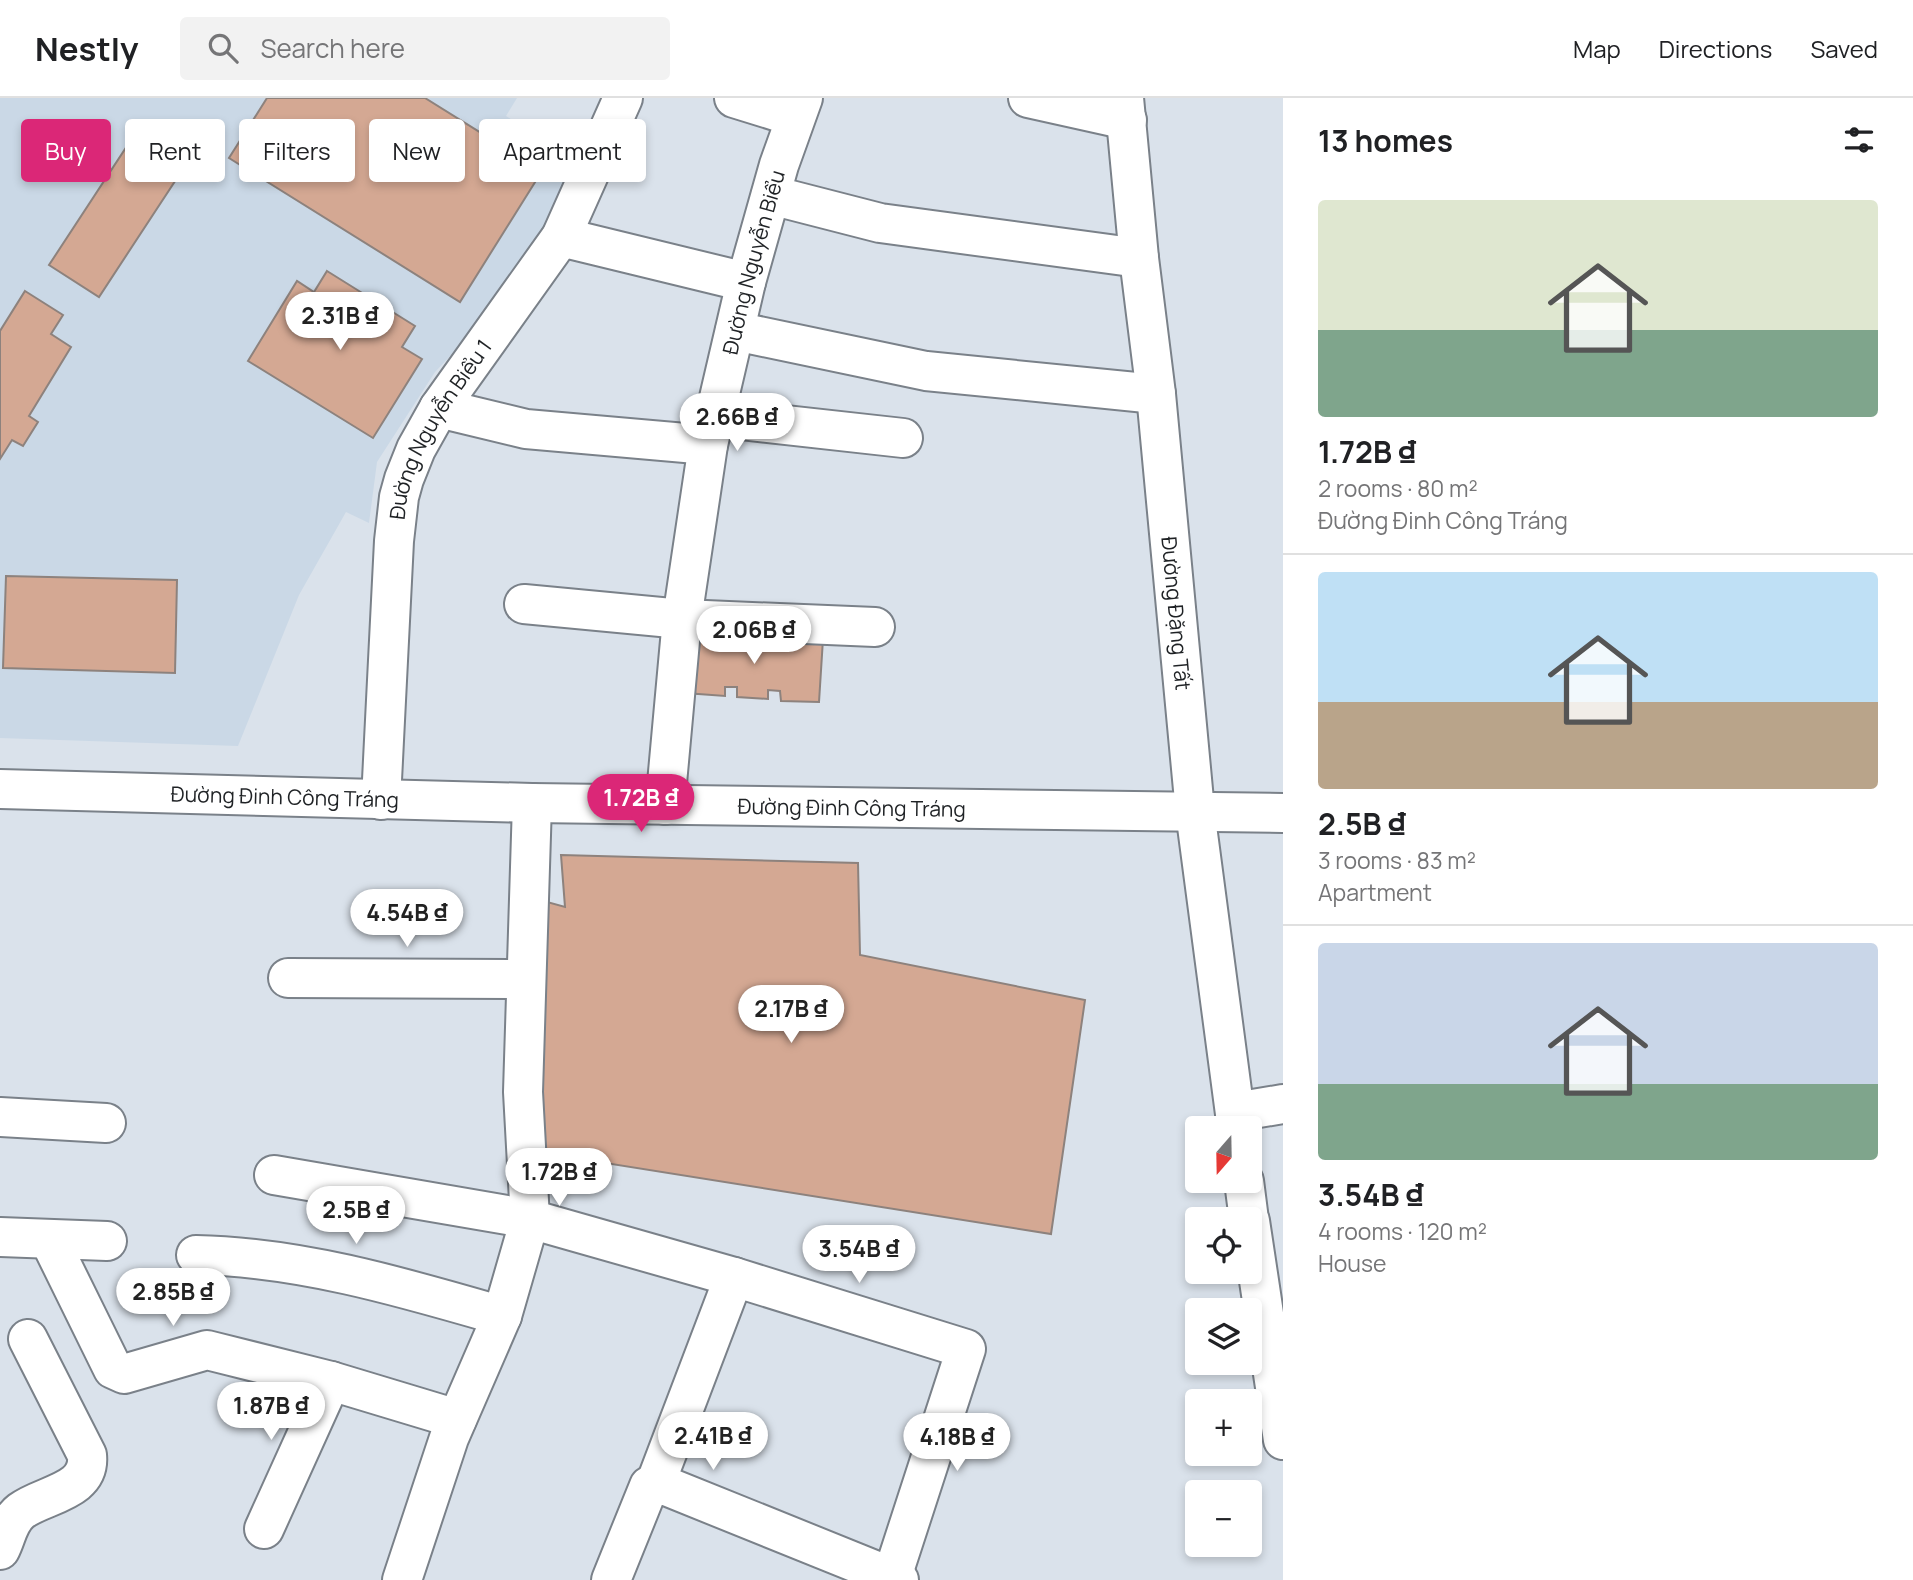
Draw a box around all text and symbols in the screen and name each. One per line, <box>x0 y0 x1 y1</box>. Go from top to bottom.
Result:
search box <box>180 17 670 80</box>
text: Nestly <box>35 26 138 71</box>
icon: search <box>204 29 242 67</box>
text: Search here <box>260 30 405 66</box>
text: Map <box>1573 32 1621 65</box>
text: Directions <box>1659 32 1772 65</box>
text: Saved <box>1810 32 1878 65</box>
chip: Buy <box>21 119 111 182</box>
chip: Rent <box>125 119 225 182</box>
chip: Filters <box>239 119 355 182</box>
chip: New <box>369 119 465 182</box>
chip: Apartment <box>479 119 646 182</box>
text: 13 homes <box>1318 120 1453 161</box>
icon: filters <box>1840 121 1878 159</box>
street label: Đường Nguyễn Biểu <box>716 167 791 357</box>
icon: home <box>1535 245 1661 371</box>
pin: 2.31B ₫ <box>275 292 405 352</box>
text: 2.31B ₫ <box>301 299 379 331</box>
street label: Đường Nguyễn Biểu 1 <box>383 334 498 521</box>
pin: 2.66B ₫ <box>672 394 802 453</box>
text: 2.66B ₫ <box>696 400 778 432</box>
text: 1.72B ₫ <box>1318 431 1416 472</box>
text: 2 rooms · 80 m² <box>1318 472 1478 504</box>
text: Đường Đinh Công Tráng <box>1318 504 1568 536</box>
street label: Đường Đặng Tất <box>1155 535 1198 691</box>
pin: 2.06B ₫ <box>689 606 819 666</box>
text: 2.06B ₫ <box>712 613 796 645</box>
icon: home <box>1535 617 1661 743</box>
pin: 1.72B ₫ <box>576 774 706 834</box>
street label: Đường Đinh Công Tráng <box>170 779 399 813</box>
text: 1.72B ₫ <box>603 781 679 813</box>
street label: Đường Đinh Công Tráng <box>737 792 966 823</box>
text: 2.5B ₫ <box>1318 803 1406 844</box>
text: 3 rooms · 83 m² <box>1318 844 1476 876</box>
text: Apartment <box>1318 876 1432 908</box>
pin: 4.54B ₫ <box>342 890 472 949</box>
text: 4.54B ₫ <box>366 896 448 928</box>
pin: 2.17B ₫ <box>726 986 856 1045</box>
icon: home <box>1535 988 1661 1114</box>
text: 2.17B ₫ <box>754 992 828 1024</box>
north arrow <box>1185 1116 1262 1194</box>
map controls <box>1185 1116 1262 1557</box>
pin: 1.72B ₫ <box>494 1148 624 1208</box>
text: 1.72B ₫ <box>521 1155 597 1187</box>
text: 3.54B ₫ <box>1318 1174 1424 1215</box>
pin: 2.5B ₫ <box>299 1186 413 1246</box>
text: 2.5B ₫ <box>322 1193 390 1225</box>
button: locate <box>1185 1207 1262 1284</box>
text: 4 rooms · 120 m² <box>1318 1215 1487 1247</box>
pin: 3.54B ₫ <box>794 1226 924 1285</box>
text: 3.54B ₫ <box>818 1232 900 1264</box>
text: House <box>1318 1247 1387 1279</box>
pin: 2.85B ₫ <box>108 1268 238 1328</box>
text: 2.85B ₫ <box>132 1275 214 1307</box>
button: layers <box>1185 1298 1262 1375</box>
pin: 1.87B ₫ <box>206 1382 336 1442</box>
text: 1.87B ₫ <box>233 1389 309 1421</box>
button: + <box>1185 1389 1262 1466</box>
pin: 2.41B ₫ <box>648 1412 778 1472</box>
pin: 4.18B ₫ <box>892 1414 1022 1473</box>
text: 2.41B ₫ <box>674 1419 752 1451</box>
text: 4.18B ₫ <box>919 1420 995 1452</box>
button: − <box>1185 1480 1262 1557</box>

